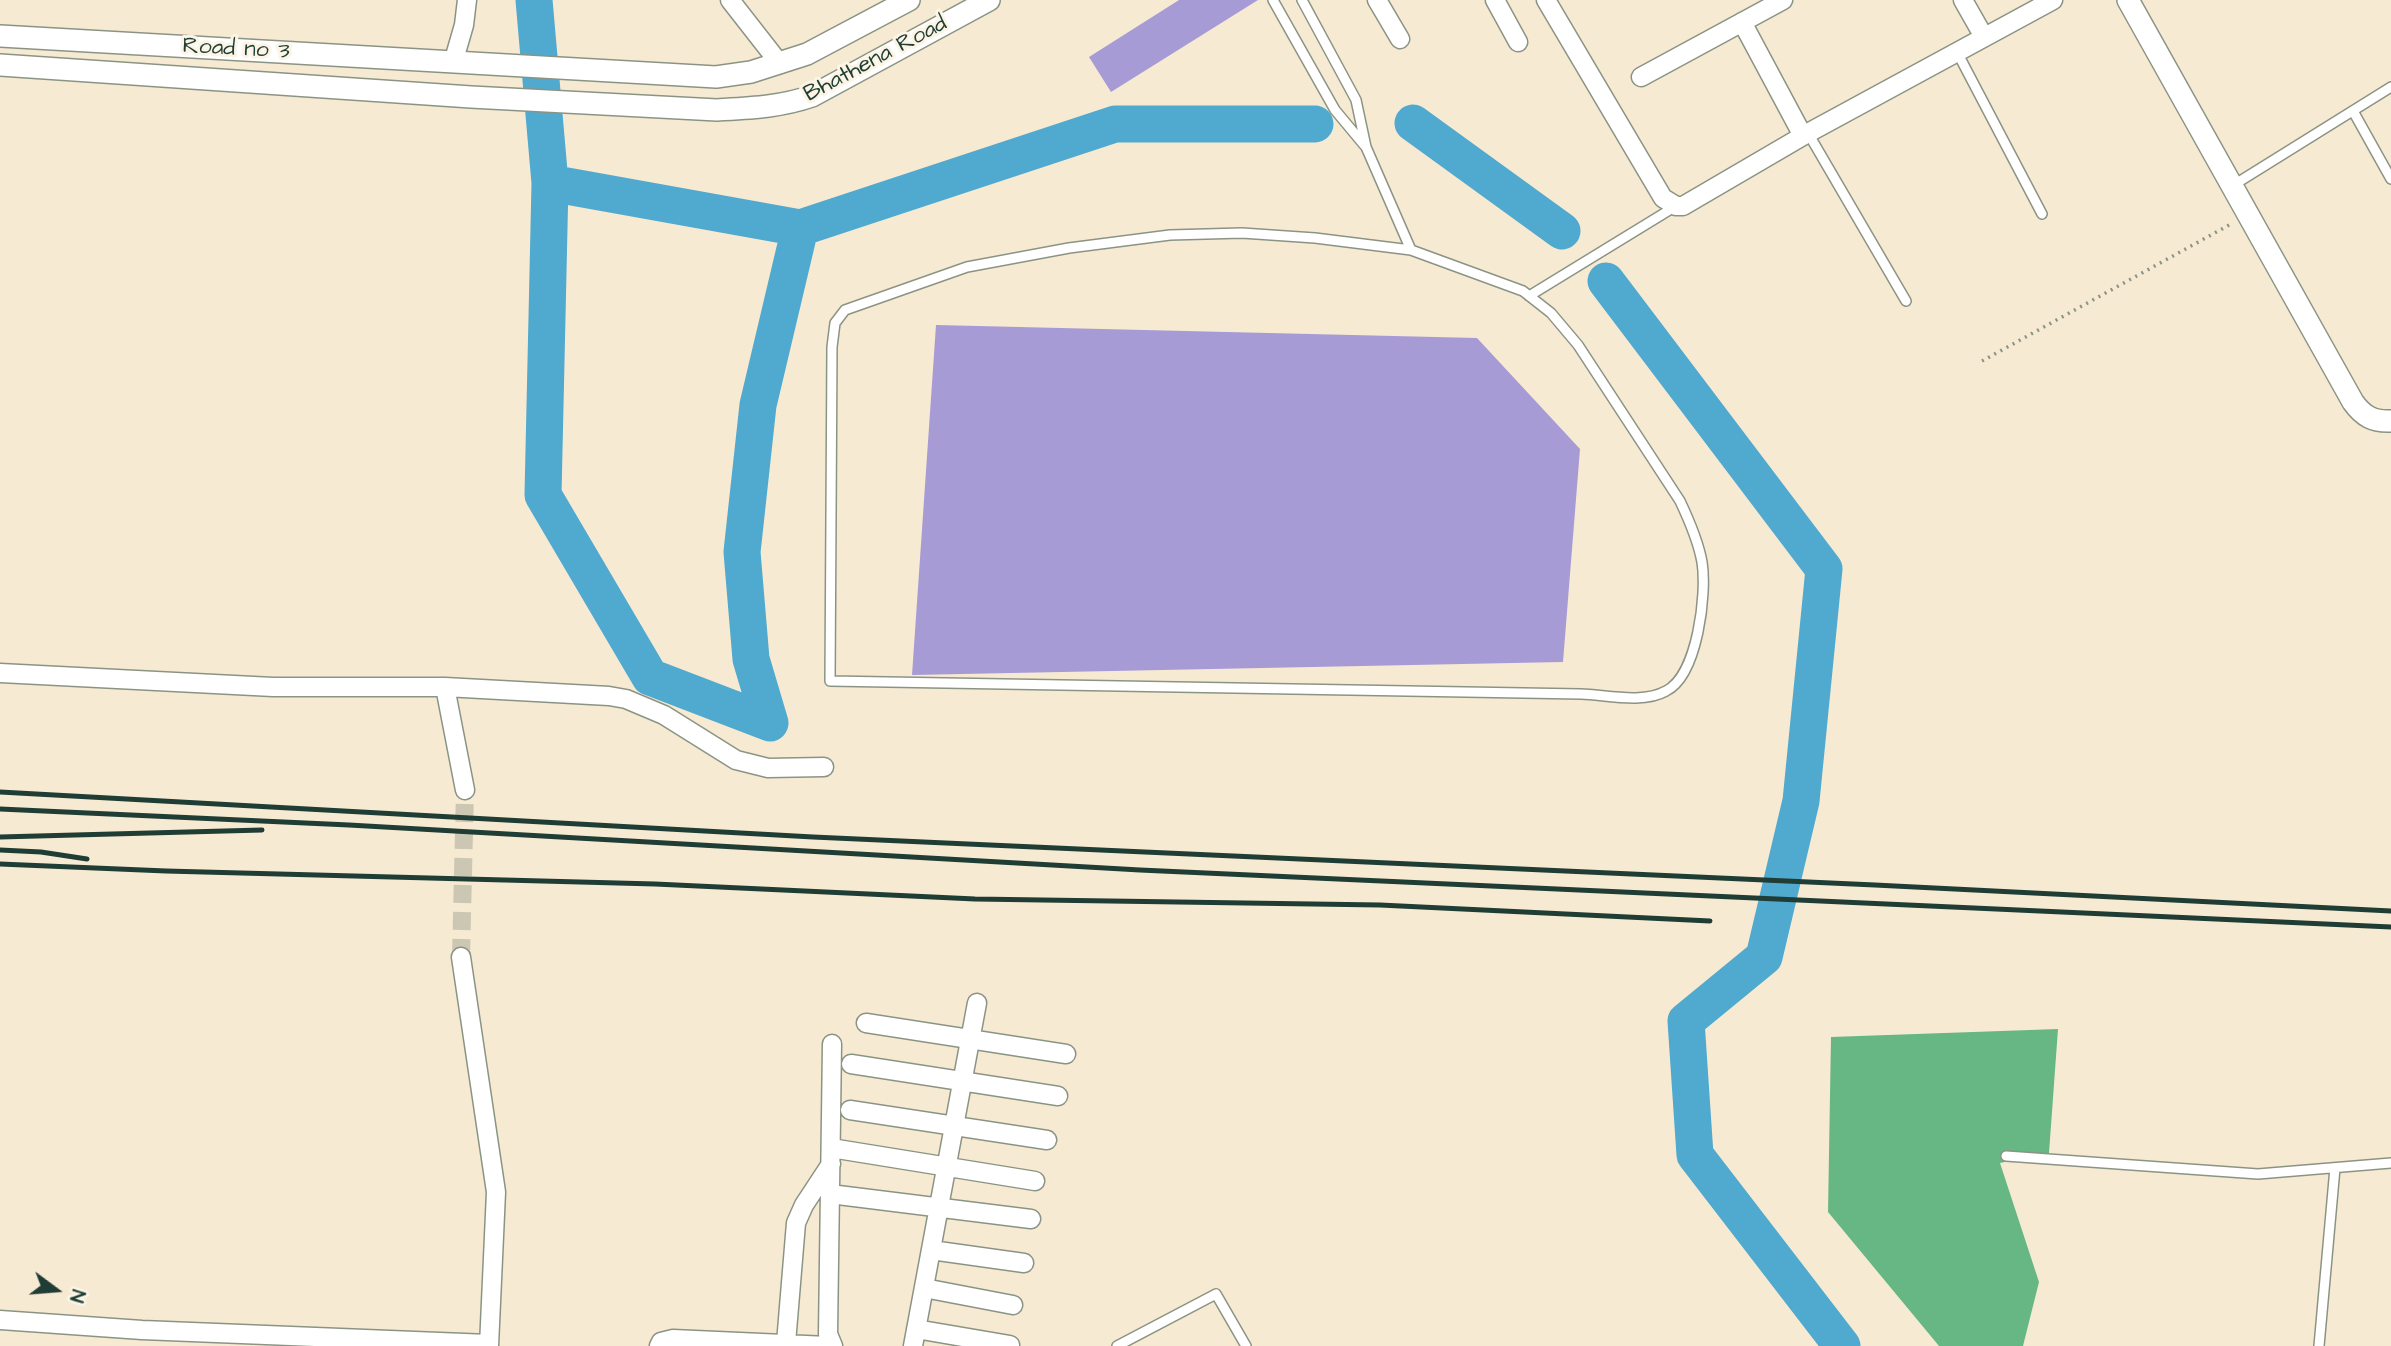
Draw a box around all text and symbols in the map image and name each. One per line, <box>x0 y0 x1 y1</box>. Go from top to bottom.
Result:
street label: Bhathena Road <box>800 11 952 109</box>
street label: Road no 3 <box>182 33 290 67</box>
north arrow <box>21 1255 91 1325</box>
text: N <box>62 1286 91 1305</box>

